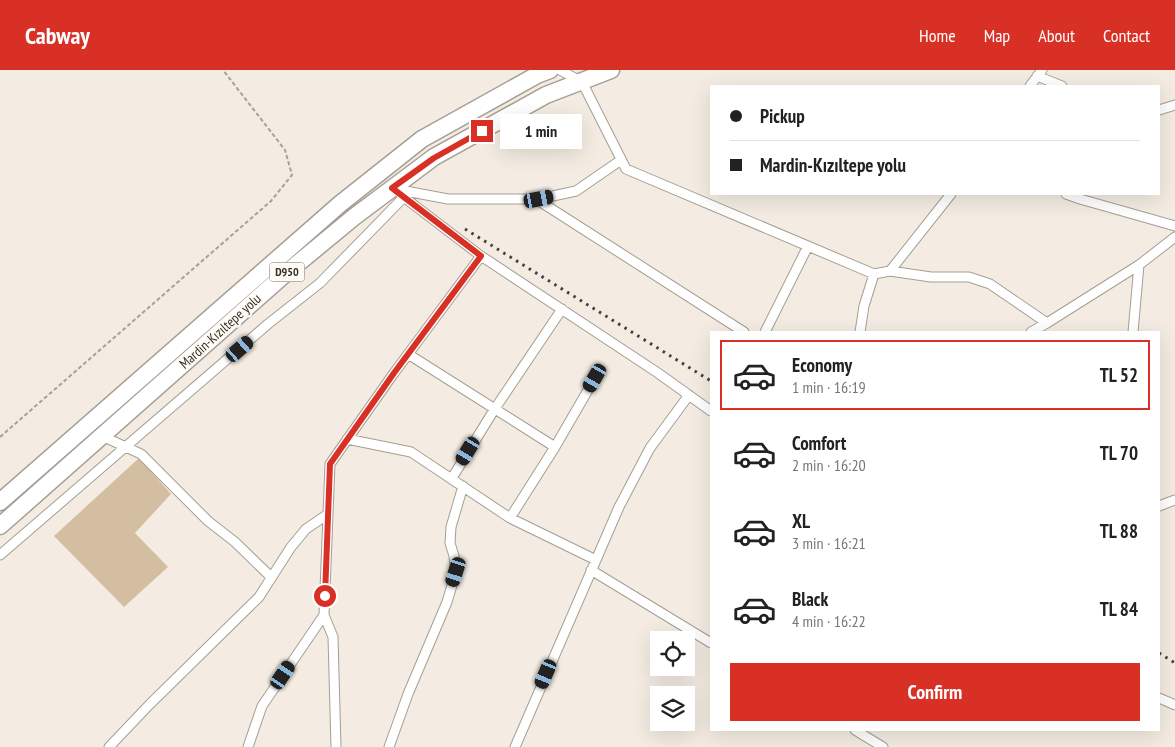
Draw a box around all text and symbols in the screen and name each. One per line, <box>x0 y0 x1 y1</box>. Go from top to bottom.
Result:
text: Cabway <box>25 20 90 51</box>
text: Home <box>919 24 956 47</box>
text: Map <box>984 24 1010 47</box>
text: About <box>1038 24 1075 47</box>
text: Contact <box>1103 24 1150 47</box>
text: Pickup <box>760 104 805 128</box>
callout: 1 min <box>500 114 582 148</box>
route end <box>471 120 493 142</box>
text: 1 min <box>525 121 557 141</box>
text: Mardin-Kızıltepe yolu <box>760 153 906 177</box>
car <box>522 189 555 209</box>
road number: D950 <box>270 262 304 282</box>
street label: Mardin-Kızıltepe yolu <box>175 290 265 372</box>
car <box>223 333 256 365</box>
icon: car <box>732 353 777 398</box>
text: Economy <box>792 353 852 377</box>
car <box>581 361 608 395</box>
text: TL 52 <box>1100 363 1138 387</box>
text: 1 min · 16:19 <box>792 377 866 397</box>
icon: car <box>732 431 777 476</box>
text: Comfort <box>792 431 846 455</box>
car <box>453 434 482 468</box>
text: TL 70 <box>1100 441 1138 465</box>
text: 2 min · 16:20 <box>792 455 866 475</box>
icon: car <box>732 509 777 554</box>
text: XL <box>792 509 810 533</box>
text: TL 88 <box>1100 519 1138 543</box>
text: 3 min · 16:21 <box>792 533 866 553</box>
car <box>444 555 467 589</box>
route start <box>314 585 336 607</box>
icon: car <box>732 587 777 632</box>
text: Black <box>792 587 828 611</box>
text: TL 84 <box>1100 597 1138 621</box>
text: 4 min · 16:22 <box>792 611 866 631</box>
map controls <box>650 631 695 731</box>
button: locate <box>650 631 695 676</box>
car <box>533 657 558 691</box>
car <box>268 658 297 692</box>
button: Confirm <box>730 663 1140 721</box>
button: layers <box>650 686 695 731</box>

